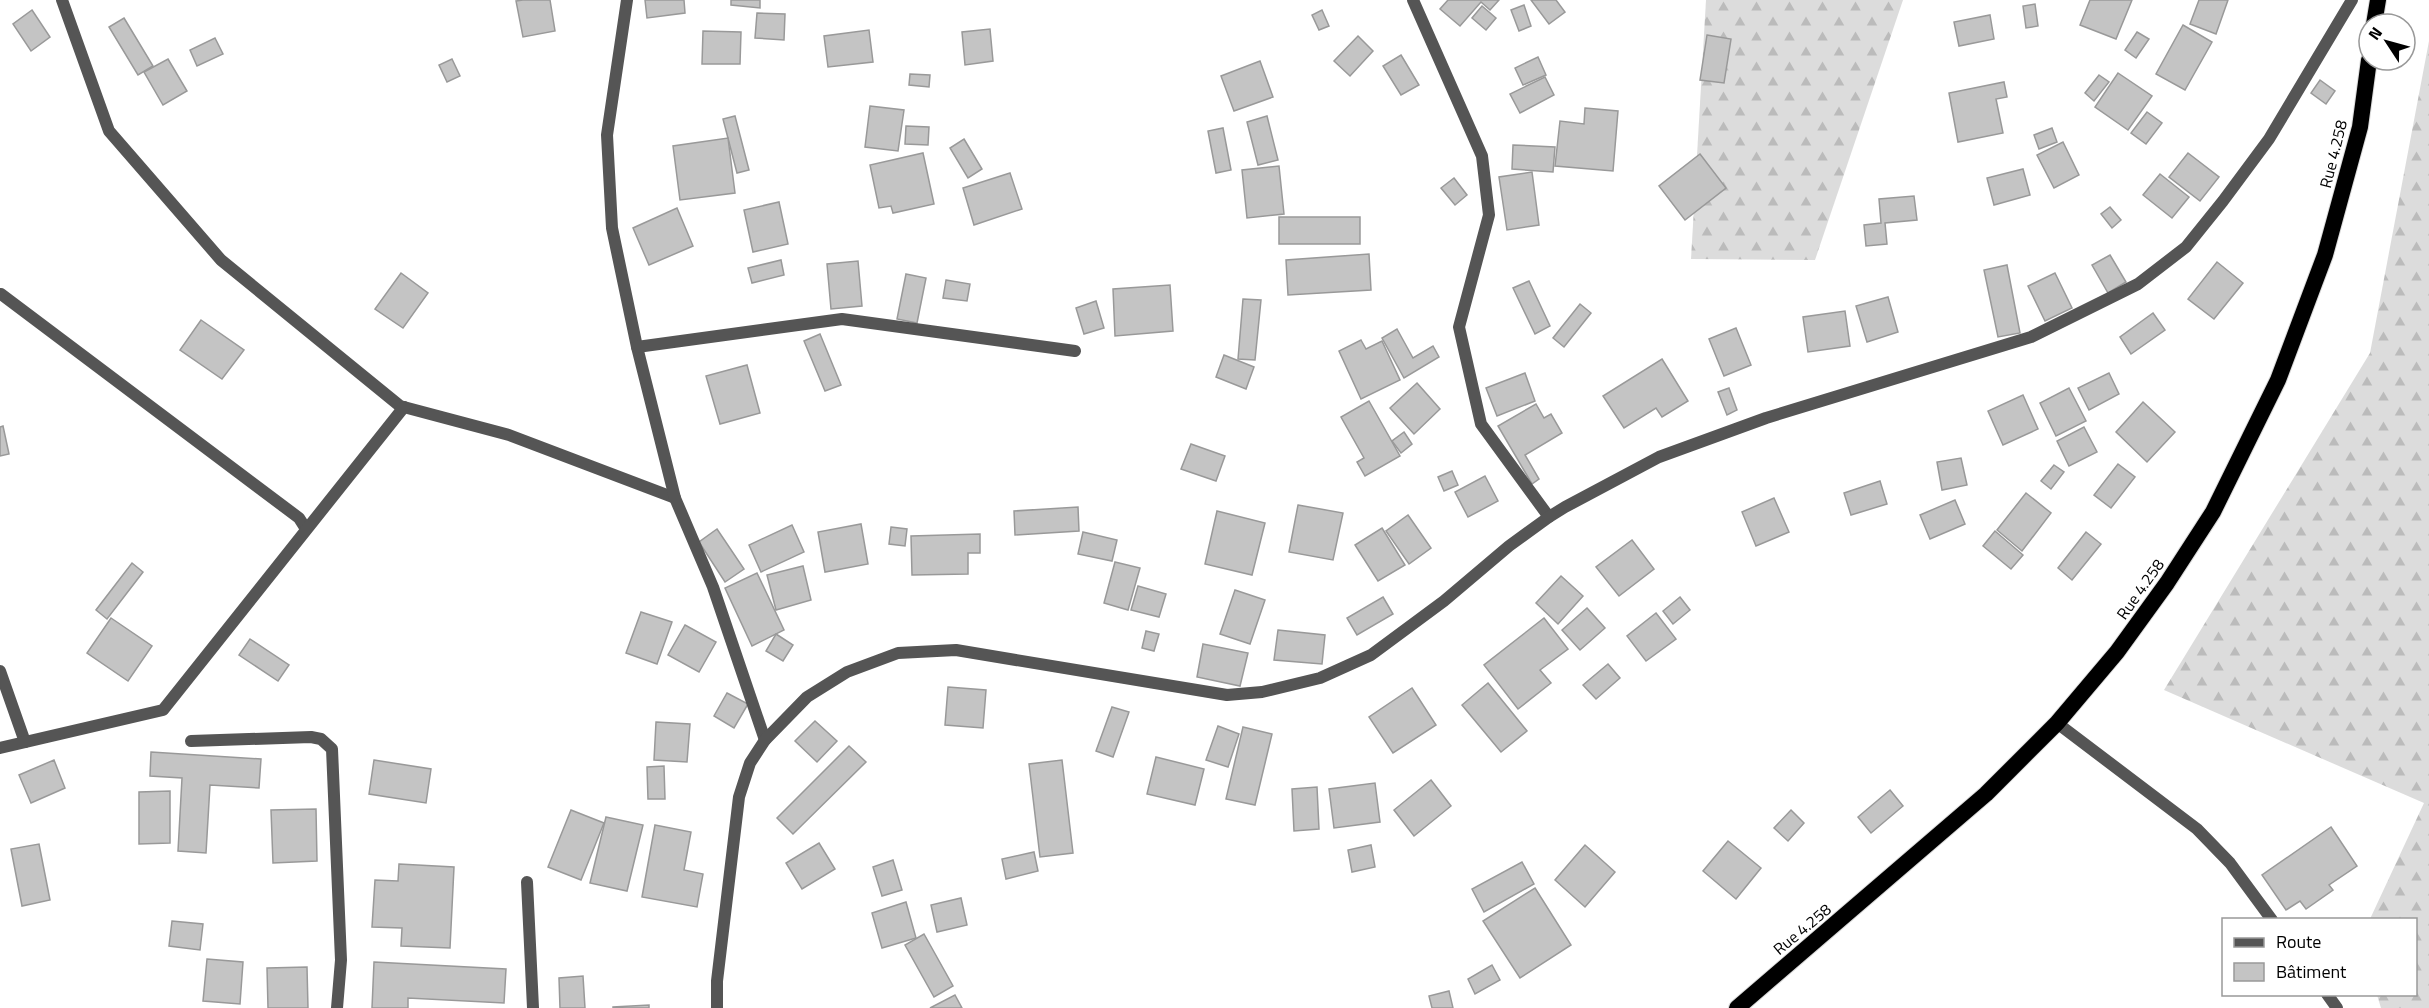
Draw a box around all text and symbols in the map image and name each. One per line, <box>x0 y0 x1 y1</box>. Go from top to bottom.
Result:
north arrow <box>2357 12 2417 72</box>
text: N <box>2362 22 2388 45</box>
street label: Rue 4.258 <box>2313 117 2353 190</box>
street label: Rue 4.258 <box>2110 554 2170 624</box>
street label: Rue 4.258 <box>1768 898 1836 960</box>
legend <box>2222 918 2417 996</box>
text: Route <box>2276 928 2321 955</box>
text: Bâtiment <box>2276 958 2347 985</box>

